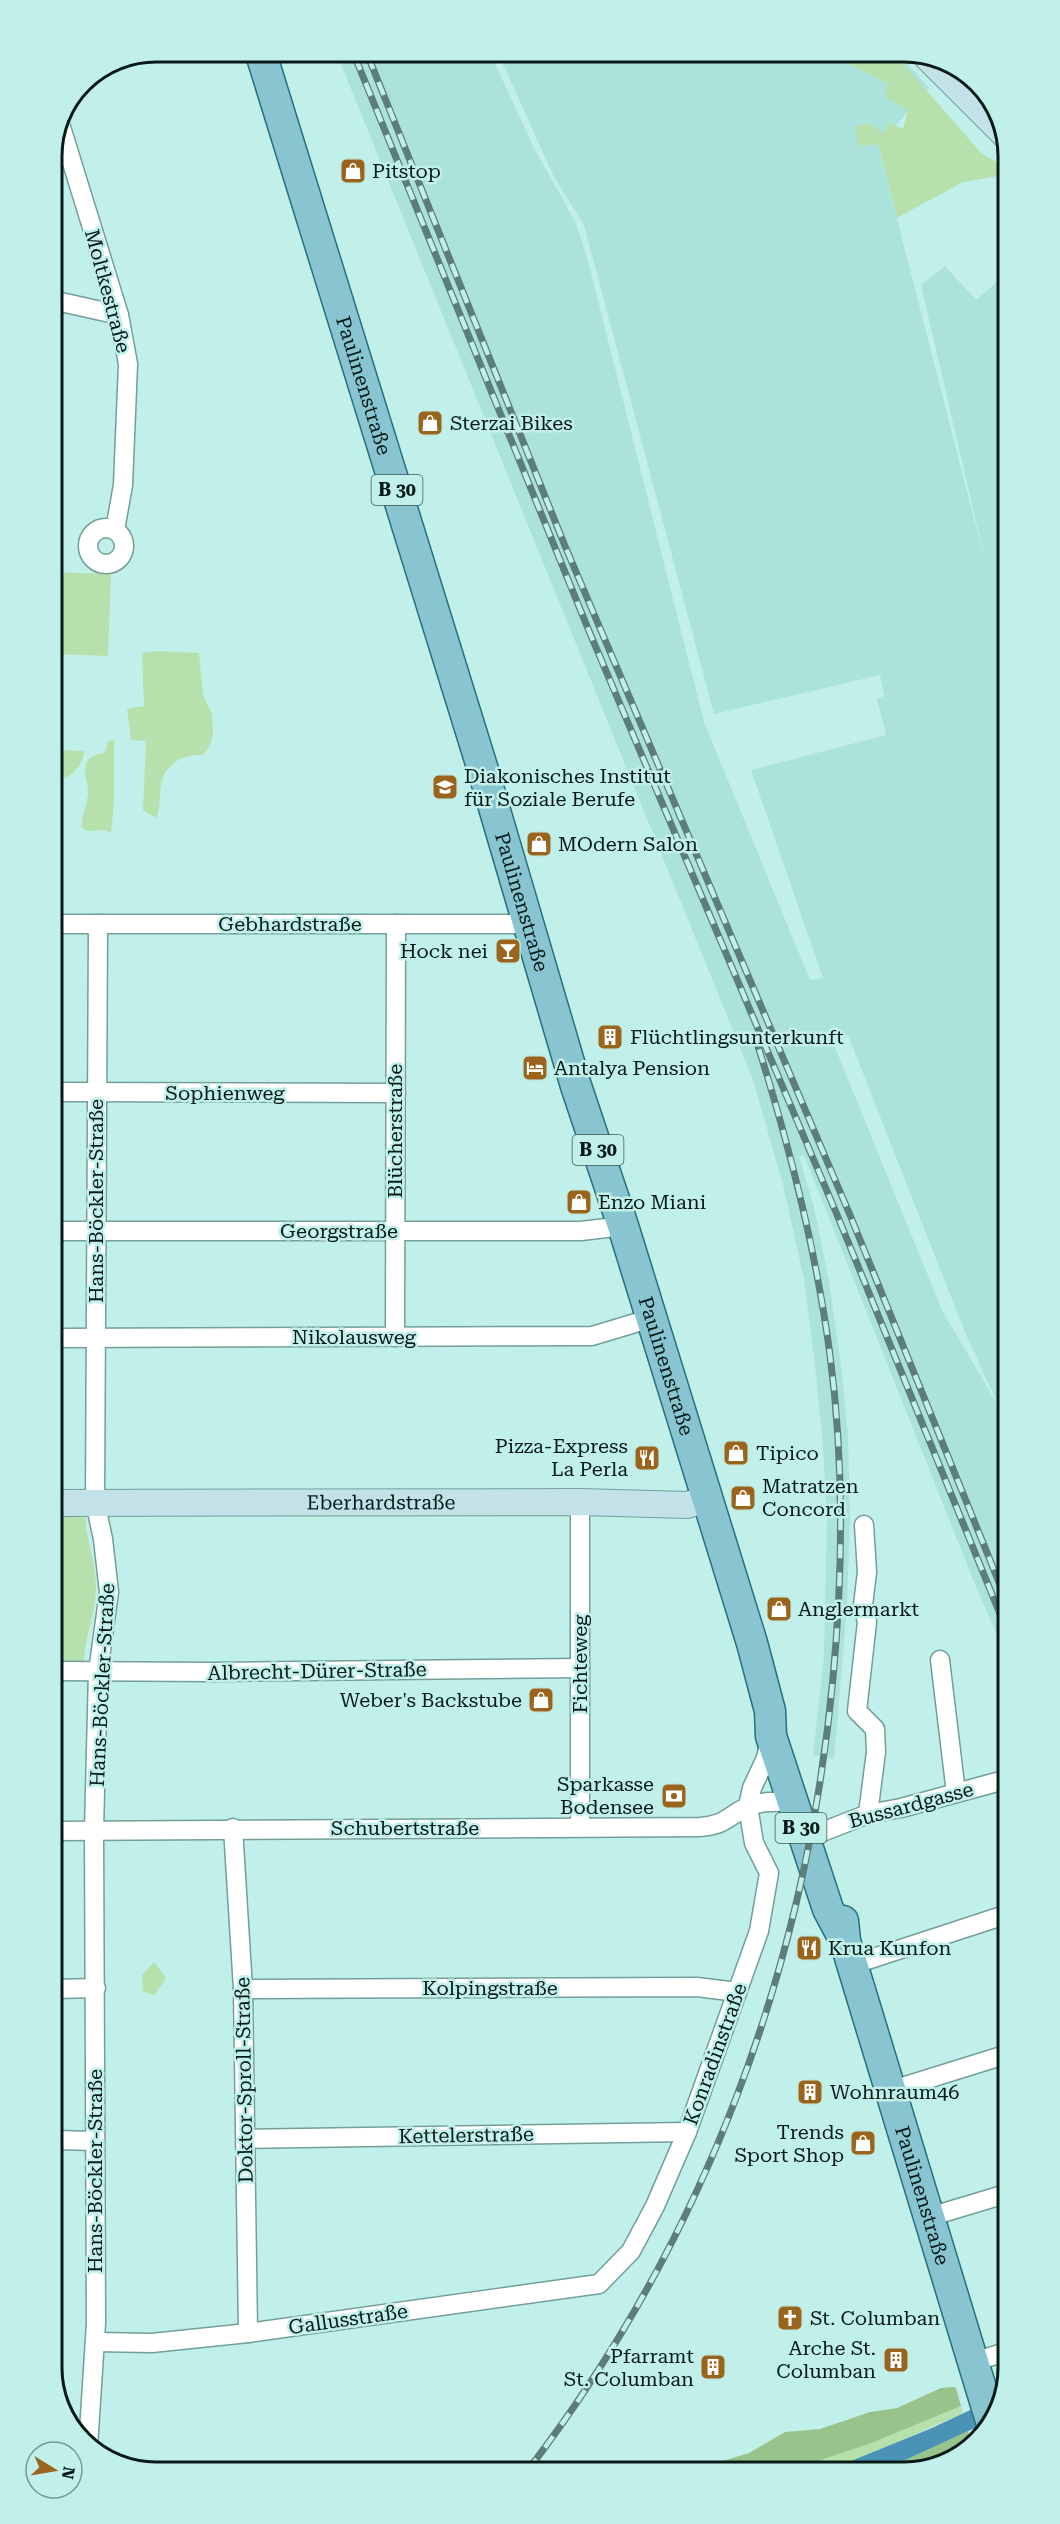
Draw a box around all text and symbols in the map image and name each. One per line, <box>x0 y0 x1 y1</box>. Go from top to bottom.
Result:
shop icon: Pitstop <box>338 156 368 186</box>
place label: Pitstop <box>372 159 441 183</box>
street label: Moltkestraße <box>80 226 136 356</box>
street label: Paulinenstraße <box>331 313 397 458</box>
shop icon: Sterzai Bikes <box>415 408 445 438</box>
place label: Sterzai Bikes <box>450 411 573 435</box>
road number: B 30 <box>372 475 422 505</box>
place label: Diakonisches Institut für Soziale Berufe <box>464 764 671 811</box>
school or university icon: Diakonisches Institut für Soziale Berufe <box>430 772 460 802</box>
street label: Paulinenstraße <box>490 829 554 975</box>
shop icon: MOdern Salon <box>524 829 554 859</box>
place label: MOdern Salon <box>558 832 698 856</box>
street label: Gebhardstraße <box>218 912 362 936</box>
bar icon: Hock nei <box>493 936 523 966</box>
place label: Hock nei <box>400 939 488 963</box>
building icon: Flüchtlingsunterkunft <box>595 1022 625 1052</box>
place label: Flüchtlingsunterkunft <box>630 1025 844 1049</box>
hotel icon: Antalya Pension <box>520 1053 550 1083</box>
place label: Antalya Pension <box>554 1056 710 1080</box>
street label: Blücherstraße <box>383 1064 407 1198</box>
street label: Sophienweg <box>165 1081 285 1105</box>
street label: Hans-Böckler-Straße <box>84 1099 108 1303</box>
road number: B 30 <box>572 1135 624 1165</box>
shop icon: Enzo Miani <box>564 1187 594 1217</box>
place label: Enzo Miani <box>598 1190 706 1214</box>
street label: Georgstraße <box>280 1219 398 1243</box>
street label: Paulinenstraße <box>634 1293 699 1438</box>
street label: Nikolausweg <box>292 1325 417 1349</box>
place label: Pizza-Express La Perla <box>495 1434 628 1481</box>
shop icon: Tipico <box>721 1438 751 1468</box>
place label: Tipico <box>756 1441 819 1465</box>
restaurant icon: Pizza-Express La Perla <box>632 1443 662 1473</box>
place label: Matratzen Concord <box>762 1474 859 1521</box>
shop icon: Matratzen Concord <box>728 1483 758 1513</box>
street label: Eberhardstraße <box>307 1490 455 1515</box>
street label: Hans-Böckler-Straße <box>85 1582 119 1788</box>
shop icon: Anglermarkt <box>764 1594 794 1624</box>
place label: Anglermarkt <box>798 1597 920 1621</box>
street label: Fichteweg <box>568 1614 592 1713</box>
street label: Albrecht-Dürer-Straße <box>207 1657 427 1685</box>
shop icon: Weber's Backstube <box>526 1685 556 1715</box>
place label: Weber's Backstube <box>340 1688 522 1712</box>
place label: Sparkasse Bodensee <box>557 1772 654 1819</box>
street label: Bussardgasse <box>846 1777 976 1833</box>
bank icon: Sparkasse Bodensee <box>659 1781 689 1811</box>
road number: B 30 <box>776 1813 826 1843</box>
street label: Schubertstraße <box>331 1816 479 1840</box>
restaurant icon: Krua Kunfon <box>794 1933 824 1963</box>
place label: Krua Kunfon <box>828 1936 951 1960</box>
street label: Kolpingstraße <box>422 1976 558 2000</box>
street label: Doktor-Sproll-Straße <box>230 1977 258 2183</box>
street label: Konradinstraße <box>678 1980 752 2128</box>
street label: Hans-Böckler-Straße <box>83 2069 107 2273</box>
building icon: Wohnraum46 <box>795 2077 825 2107</box>
place label: Wohnraum46 <box>830 2080 959 2104</box>
place label: Trends Sport Shop <box>734 2120 844 2167</box>
street label: Kettelerstraße <box>398 2122 534 2148</box>
street label: Paulinenstraße <box>890 2123 955 2268</box>
shop icon: Trends Sport Shop <box>848 2128 878 2158</box>
street label: Gallusstraße <box>287 2299 409 2339</box>
church icon: St. Columban <box>775 2303 805 2333</box>
place label: St. Columban <box>810 2306 940 2330</box>
place label: Arche St. Columban <box>776 2336 876 2383</box>
place label: Pfarramt St. Columban <box>564 2344 695 2391</box>
building icon: Arche St. Columban <box>881 2345 911 2375</box>
building icon: Pfarramt St. Columban <box>698 2352 728 2382</box>
north arrow <box>24 2440 84 2500</box>
text: N <box>58 2465 79 2481</box>

